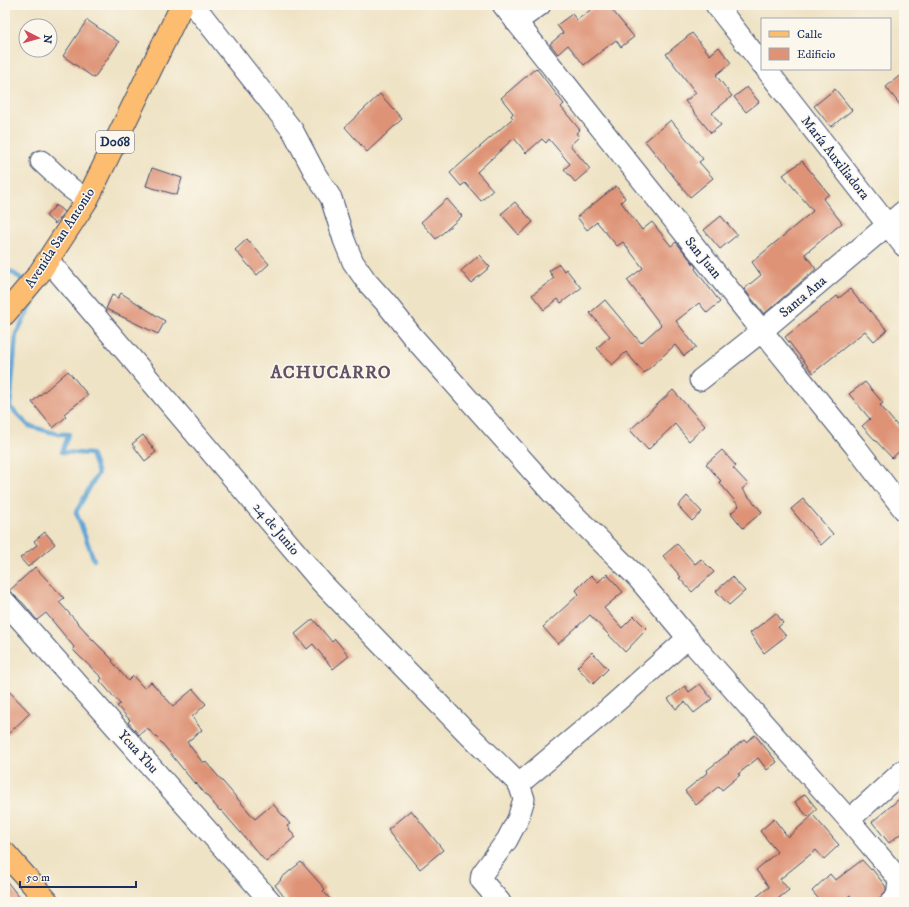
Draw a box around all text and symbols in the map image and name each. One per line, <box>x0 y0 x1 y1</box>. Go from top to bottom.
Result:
north arrow <box>18 18 58 58</box>
legend <box>761 18 891 70</box>
text: Calle <box>797 27 822 42</box>
text: N <box>40 34 54 44</box>
text: Edificio <box>797 47 836 62</box>
street label: María Auxiliadora <box>797 113 873 204</box>
road number: D068 <box>96 131 134 153</box>
street label: Avenida San Antonio <box>21 184 99 292</box>
street label: San Juan <box>681 233 726 283</box>
street label: Santa Ana <box>776 272 830 322</box>
district label: ACHUCARRO <box>269 362 392 384</box>
street label: 24 de Junio <box>249 499 303 559</box>
street label: Ycua Ybu <box>114 727 162 778</box>
scale bar <box>20 863 136 889</box>
text: 50 m <box>26 870 50 885</box>

